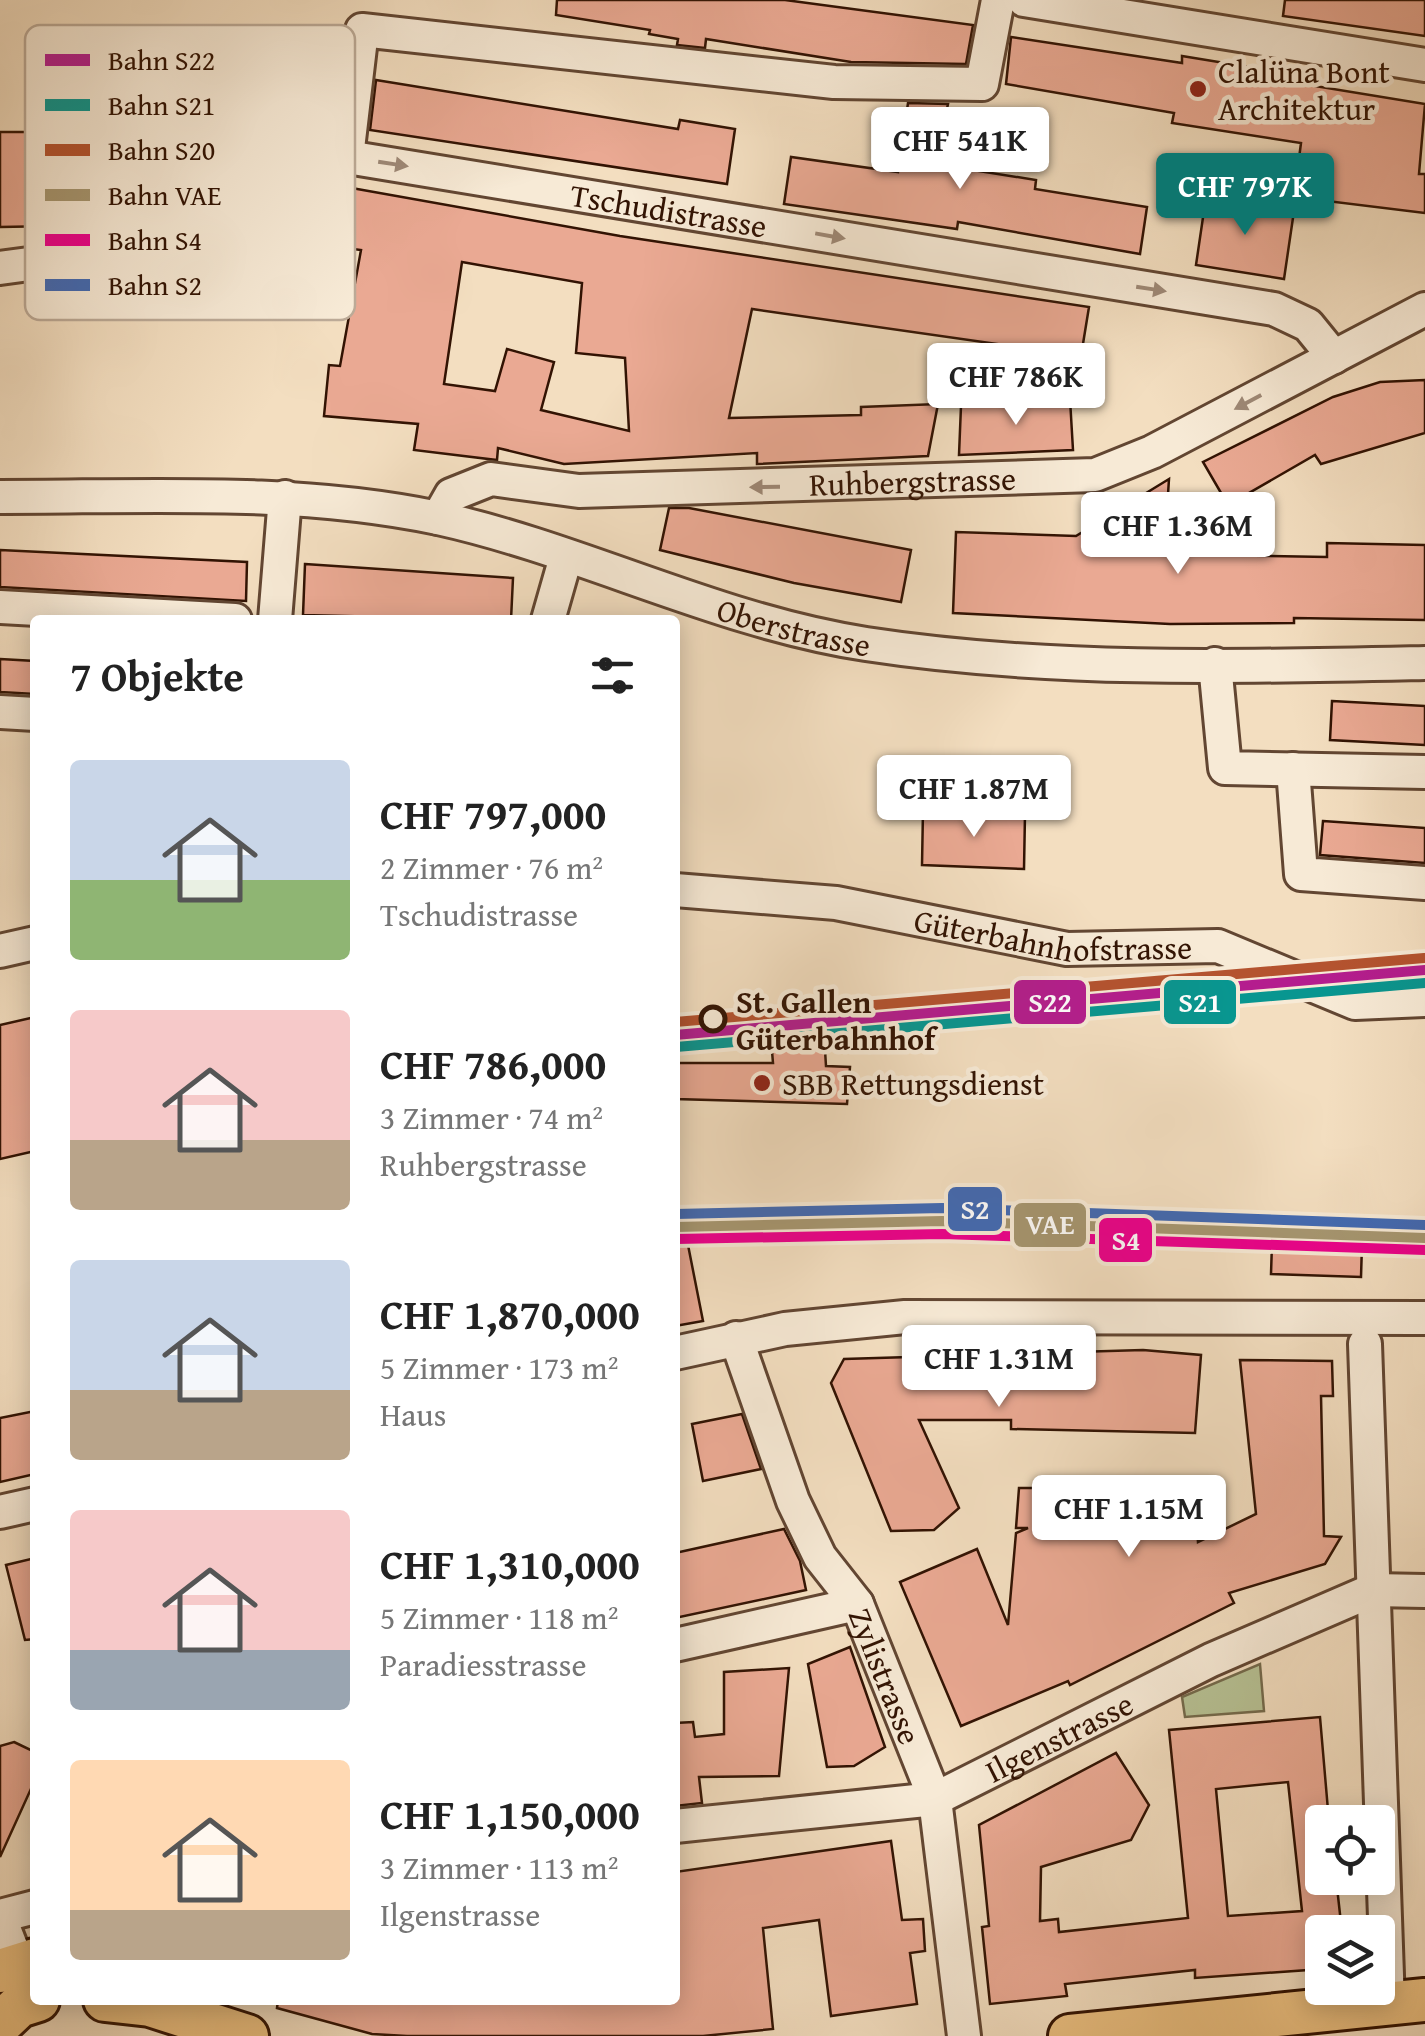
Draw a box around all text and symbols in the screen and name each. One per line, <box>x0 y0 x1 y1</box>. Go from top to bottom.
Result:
legend <box>25 25 355 320</box>
text: Bahn S22 <box>108 39 215 80</box>
place label: Clalüna Bont Architektur <box>1218 48 1390 132</box>
marker: Clalüna Bont Architektur <box>1187 78 1209 100</box>
text: Bahn S21 <box>108 84 215 125</box>
pin: CHF 541K <box>857 107 1063 192</box>
text: CHF 541K <box>893 116 1027 163</box>
text: Bahn S20 <box>108 129 215 170</box>
pin: CHF 797K <box>1142 153 1348 238</box>
one-way arrow <box>378 157 409 173</box>
text: CHF 797K <box>1178 162 1312 209</box>
street label: Tschudistrasse <box>567 171 770 249</box>
text: Bahn VAE <box>108 174 221 215</box>
text: Bahn S4 <box>108 219 202 260</box>
one-way arrow <box>815 229 846 245</box>
text: Bahn S2 <box>108 264 202 305</box>
one-way arrow <box>1135 282 1167 297</box>
pin: CHF 786K <box>913 343 1119 428</box>
text: CHF 786K <box>949 352 1083 399</box>
one-way arrow <box>1233 393 1262 410</box>
street label: Ruhbergstrasse <box>808 454 1017 507</box>
one-way arrow <box>749 480 781 496</box>
pin: CHF 1.36M <box>1064 492 1292 577</box>
text: CHF 1.36M <box>1103 501 1253 548</box>
street label: Oberstrasse <box>711 585 874 668</box>
text: 7 Objekte <box>70 645 244 706</box>
icon: filters <box>585 648 640 703</box>
pin: CHF 1.87M <box>860 755 1088 840</box>
text: CHF 1.87M <box>899 764 1049 811</box>
text: CHF 797,000 <box>380 783 606 844</box>
icon: home <box>150 800 270 920</box>
text: 2 Zimmer · 76 m² <box>380 844 603 891</box>
text: Tschudistrasse <box>380 891 578 938</box>
street label: Güterbahnhofstrasse <box>910 896 1193 973</box>
place label: St. Gallen Güterbahnhof <box>736 978 939 1062</box>
line badge: S22 <box>1012 978 1088 1026</box>
line badge: S21 <box>1162 978 1238 1026</box>
text: S22 <box>1028 981 1072 1022</box>
text: S21 <box>1178 981 1222 1022</box>
marker: St. Gallen Güterbahnhof <box>700 1006 726 1032</box>
text: CHF 786,000 <box>380 1033 606 1094</box>
icon: home <box>150 1050 270 1170</box>
place label: SBB Rettungsdienst <box>782 1060 1044 1107</box>
marker: SBB Rettungsdienst <box>751 1072 773 1094</box>
text: 3 Zimmer · 74 m² <box>380 1094 603 1141</box>
text: Ruhbergstrasse <box>380 1141 587 1188</box>
line badge: S2 <box>946 1185 1004 1233</box>
text: S2 <box>960 1188 990 1229</box>
line badge: VAE <box>1012 1201 1088 1249</box>
text: VAE <box>1026 1203 1074 1244</box>
line badge: S4 <box>1097 1216 1154 1264</box>
text: S4 <box>1111 1219 1141 1260</box>
text: CHF 1,870,000 <box>380 1283 640 1344</box>
icon: home <box>150 1300 270 1420</box>
pin: CHF 1.31M <box>885 1325 1113 1410</box>
text: CHF 1.31M <box>924 1334 1074 1381</box>
text: 5 Zimmer · 173 m² <box>380 1344 618 1391</box>
text: Haus <box>380 1391 446 1438</box>
pin: CHF 1.15M <box>1015 1475 1243 1560</box>
text: CHF 1.15M <box>1054 1484 1204 1531</box>
text: CHF 1,310,000 <box>380 1533 640 1594</box>
icon: home <box>150 1550 270 1670</box>
text: 5 Zimmer · 118 m² <box>380 1594 618 1641</box>
street label: Zylistrasse <box>837 1601 934 1751</box>
text: Paradiesstrasse <box>380 1641 587 1688</box>
street label: Ilgenstrasse <box>977 1680 1141 1794</box>
text: CHF 1,150,000 <box>380 1783 640 1844</box>
icon: home <box>150 1800 270 1920</box>
map controls <box>1305 1805 1395 2005</box>
button: locate <box>1305 1805 1395 1895</box>
text: 3 Zimmer · 113 m² <box>380 1844 618 1891</box>
text: Ilgenstrasse <box>380 1891 540 1938</box>
button: layers <box>1305 1915 1395 2005</box>

